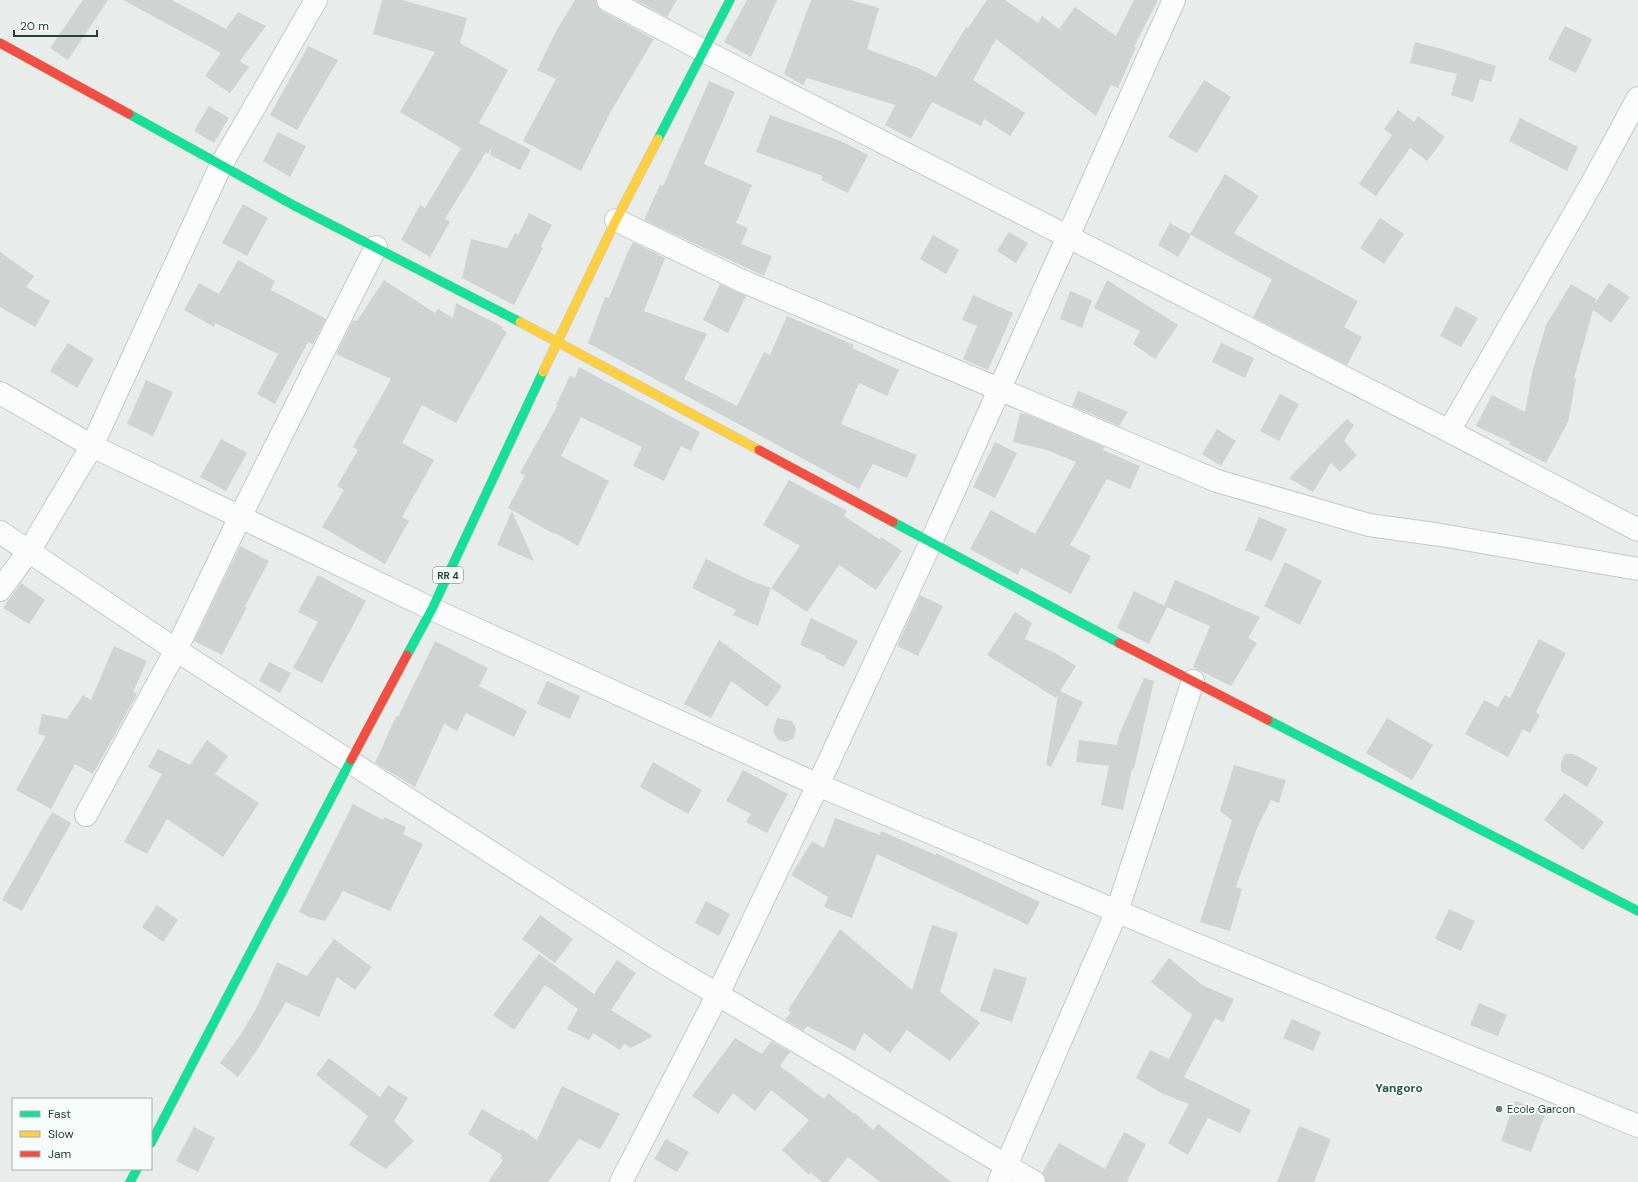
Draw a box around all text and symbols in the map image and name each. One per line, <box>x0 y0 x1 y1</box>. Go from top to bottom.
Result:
scale bar <box>14 12 97 38</box>
text: 20 m <box>20 18 49 34</box>
road number: RR 4 <box>433 567 463 583</box>
district label: Yangoro <box>1375 1080 1423 1096</box>
legend <box>12 1098 152 1170</box>
place label: Ecole Garcon <box>1507 1102 1575 1116</box>
marker: Ecole Garcon <box>1494 1104 1504 1114</box>
text: Fast <box>48 1106 71 1122</box>
text: Slow <box>48 1126 74 1142</box>
text: Jam <box>48 1146 71 1162</box>

